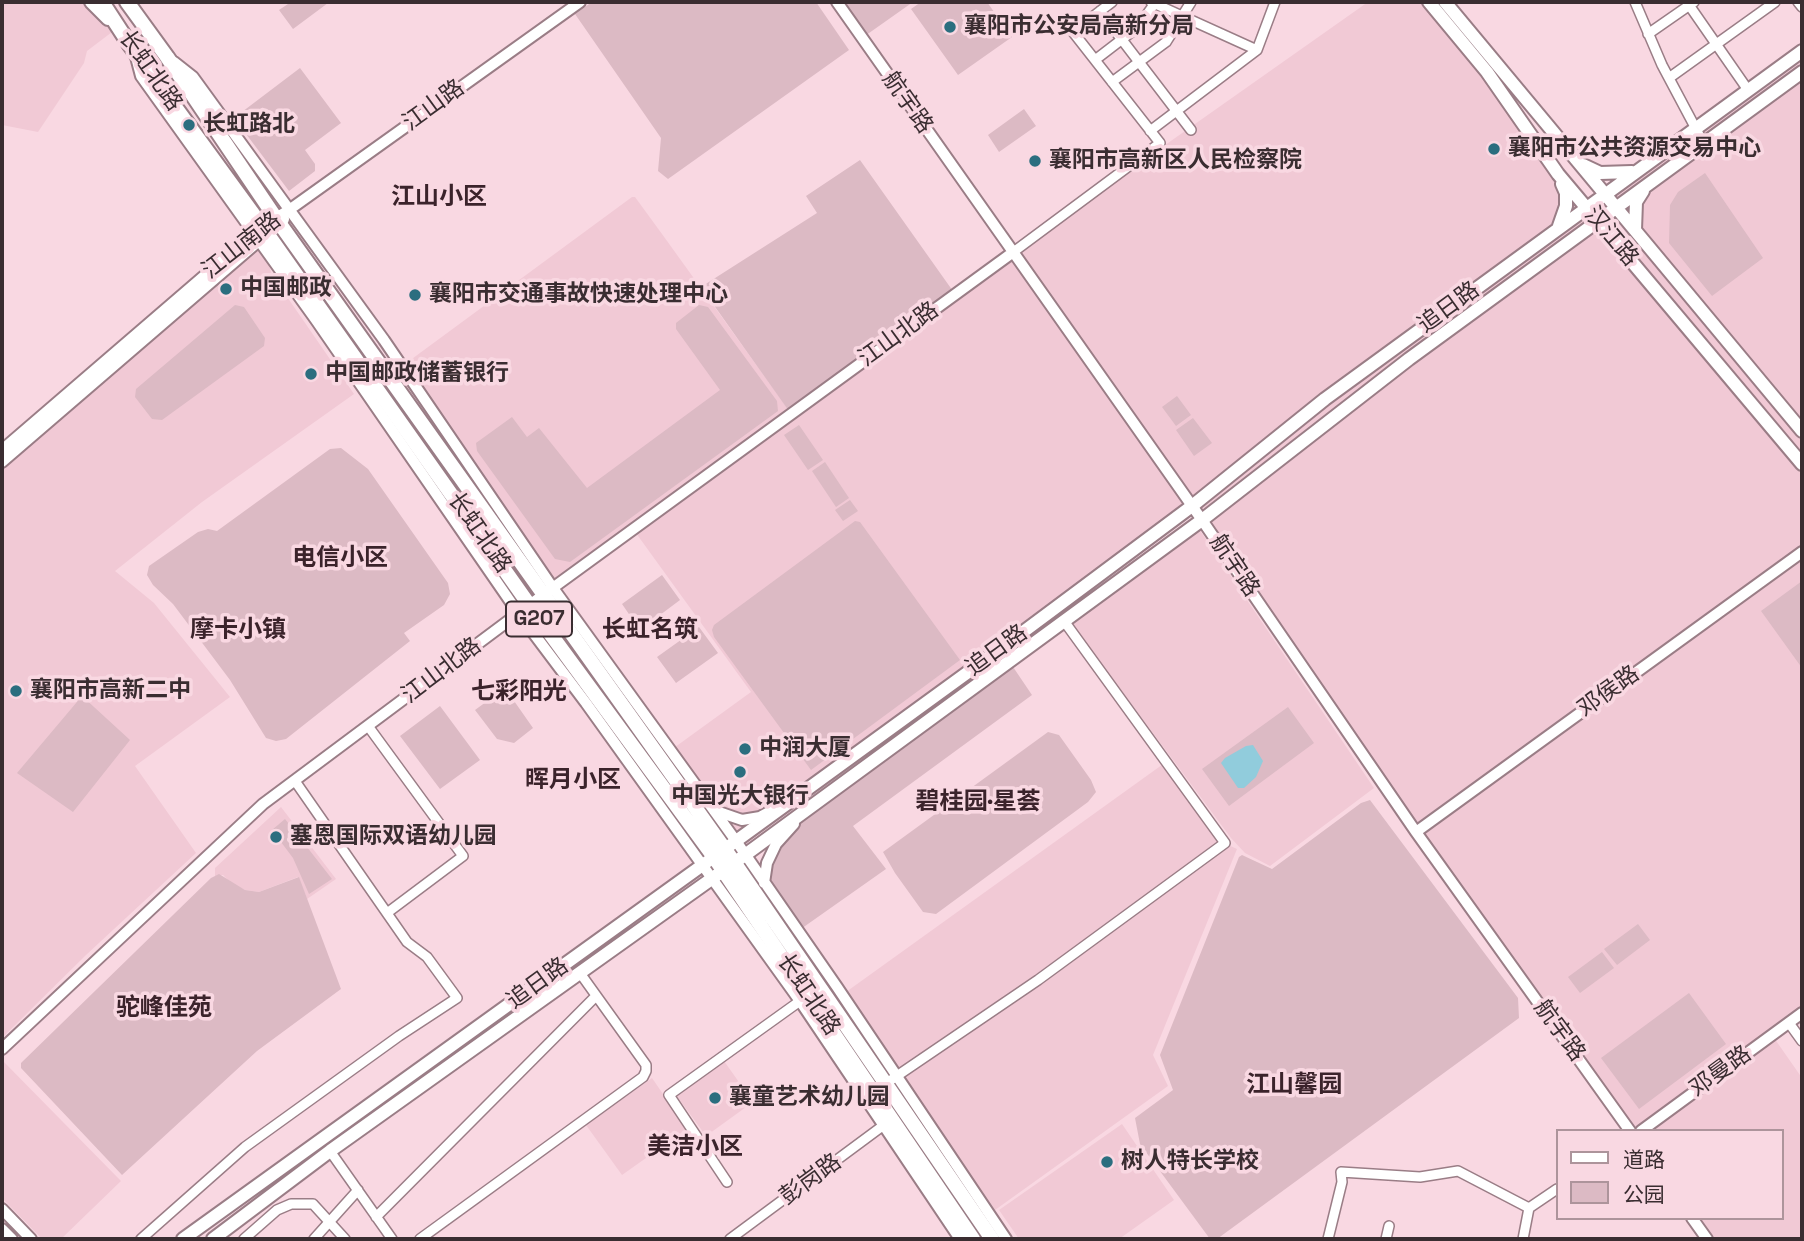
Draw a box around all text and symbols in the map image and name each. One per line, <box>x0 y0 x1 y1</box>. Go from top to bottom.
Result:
place label: 襄阳市公安局高新分局 <box>964 13 1194 41</box>
marker: 襄阳市公安局高新分局 <box>942 19 958 35</box>
street label: 长虹北路 <box>112 25 188 117</box>
street label: 航宇路 <box>876 67 938 139</box>
street label: 江山路 <box>398 75 470 137</box>
place label: 长虹路北 <box>203 111 295 139</box>
marker: 长虹路北 <box>181 117 197 133</box>
place label: 襄阳市公共资源交易中心 <box>1508 135 1761 163</box>
marker: 襄阳市公共资源交易中心 <box>1486 141 1502 157</box>
place label: 襄阳市高新区人民检察院 <box>1049 147 1302 175</box>
marker: 襄阳市高新区人民检察院 <box>1027 153 1043 169</box>
district label: 江山小区 <box>391 183 487 211</box>
street label: 汉江路 <box>1578 202 1644 272</box>
street label: 江山南路 <box>197 207 287 285</box>
place label: 中国邮政 <box>240 275 332 303</box>
street label: 追日路 <box>1413 277 1485 339</box>
marker: 中国邮政 <box>218 281 234 297</box>
place label: 襄阳市交通事故快速处理中心 <box>429 281 728 309</box>
marker: 襄阳市交通事故快速处理中心 <box>407 287 423 303</box>
street label: 江山北路 <box>854 297 944 373</box>
place label: 中国邮政储蓄银行 <box>325 360 509 388</box>
marker: 中国邮政储蓄银行 <box>303 366 319 382</box>
street label: 长虹北路 <box>441 487 517 579</box>
street label: 航宇路 <box>1203 530 1265 602</box>
district label: 电信小区 <box>292 544 388 572</box>
road number: G207 <box>506 602 572 636</box>
district label: 摩卡小镇 <box>190 616 286 644</box>
district label: 长虹名筑 <box>602 616 698 644</box>
street label: 追日路 <box>961 620 1033 682</box>
street label: 江山北路 <box>397 632 487 710</box>
street label: 邓侯路 <box>1573 661 1645 723</box>
place label: 襄阳市高新二中 <box>30 677 191 705</box>
district label: 七彩阳光 <box>471 678 567 706</box>
marker: 襄阳市高新二中 <box>8 683 24 699</box>
place label: 中润大厦 <box>759 735 851 763</box>
marker: 中润大厦 <box>737 741 753 757</box>
marker: 中国光大银行 <box>732 764 748 780</box>
district label: 晖月小区 <box>525 766 621 794</box>
place label: 中国光大银行 <box>671 783 809 811</box>
district label: 碧桂园·星荟 <box>915 788 1041 816</box>
place label: 塞恩国际双语幼儿园 <box>290 823 497 851</box>
marker: 塞恩国际双语幼儿园 <box>268 829 284 845</box>
street label: 长虹北路 <box>771 949 845 1041</box>
street label: 追日路 <box>502 953 574 1015</box>
district label: 驼峰佳苑 <box>116 994 212 1022</box>
street label: 航宇路 <box>1528 995 1590 1067</box>
street label: 邓曼路 <box>1685 1041 1757 1103</box>
district label: 江山馨园 <box>1246 1071 1342 1099</box>
place label: 襄童艺术幼儿园 <box>729 1084 890 1112</box>
marker: 襄童艺术幼儿园 <box>707 1090 723 1106</box>
legend <box>1556 1129 1783 1220</box>
district label: 美洁小区 <box>647 1133 743 1161</box>
text: 道路 <box>1623 1146 1665 1173</box>
place label: 树人特长学校 <box>1121 1148 1259 1176</box>
street label: 彭岗路 <box>775 1149 847 1211</box>
marker: 树人特长学校 <box>1099 1154 1115 1170</box>
text: 公园 <box>1623 1181 1665 1208</box>

